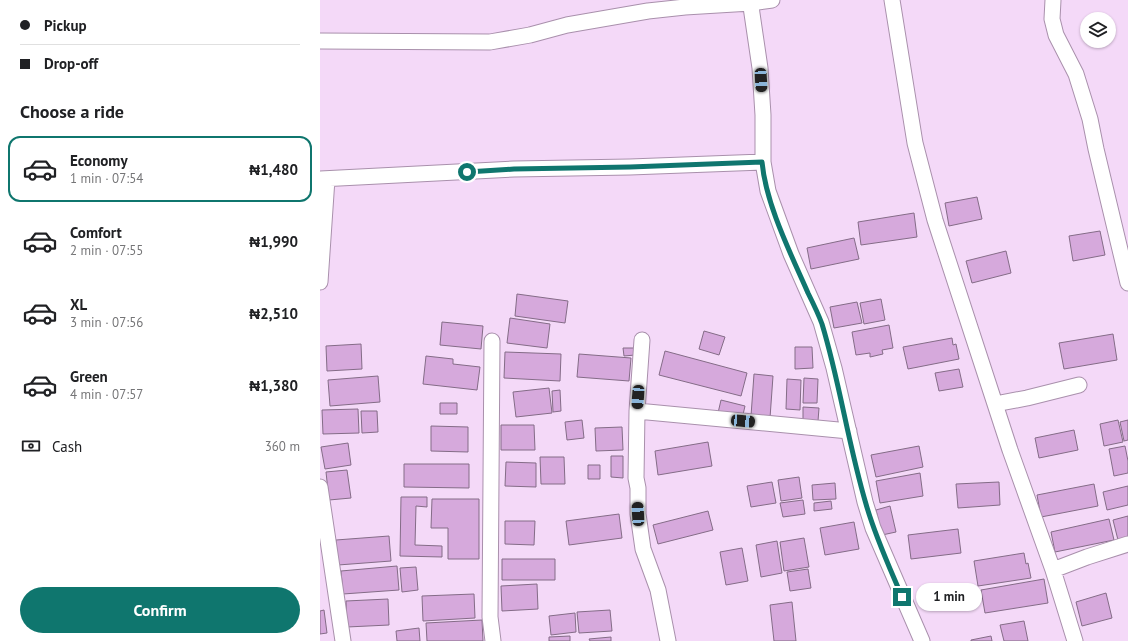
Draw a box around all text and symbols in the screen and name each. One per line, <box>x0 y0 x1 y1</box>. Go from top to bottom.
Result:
map controls <box>1080 12 1116 48</box>
button: layers <box>1080 12 1116 48</box>
text: Pickup <box>44 16 87 35</box>
text: Drop-off <box>44 54 98 73</box>
car <box>754 68 768 92</box>
text: Choose a ride <box>20 100 124 123</box>
icon: car <box>22 151 58 187</box>
text: Economy <box>70 151 128 170</box>
text: ₦1,480 <box>249 160 298 179</box>
route start <box>458 163 476 181</box>
text: 1 min · 07:54 <box>70 170 143 187</box>
icon: car <box>22 223 58 259</box>
text: Comfort <box>70 223 122 242</box>
text: ₦1,990 <box>249 232 298 251</box>
text: 2 min · 07:55 <box>70 242 143 259</box>
icon: car <box>22 295 58 331</box>
text: XL <box>70 295 87 314</box>
text: ₦2,510 <box>249 304 298 323</box>
text: 3 min · 07:56 <box>70 314 143 331</box>
icon: car <box>22 367 58 403</box>
text: Green <box>70 367 108 386</box>
text: ₦1,380 <box>249 376 298 395</box>
car <box>631 385 645 409</box>
text: 4 min · 07:57 <box>70 386 143 403</box>
car <box>731 414 755 428</box>
icon: cash <box>20 435 42 457</box>
text: Cash <box>52 437 82 456</box>
text: 360 m <box>265 438 300 455</box>
car <box>631 502 645 526</box>
callout: 1 min <box>916 583 982 611</box>
button: Confirm <box>20 587 300 633</box>
route end <box>893 588 911 606</box>
text: 1 min <box>933 588 965 605</box>

